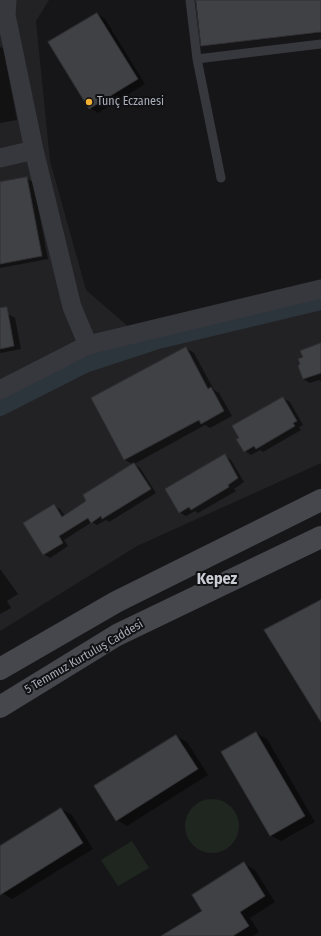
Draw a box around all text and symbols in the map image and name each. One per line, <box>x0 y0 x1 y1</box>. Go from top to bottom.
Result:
place label: Tunç Eczanesi <box>97 95 164 109</box>
marker: Tunç Eczanesi <box>84 97 94 107</box>
district label: Kepez <box>197 570 237 590</box>
street label: 5 Temmuz Kurtuluş Caddesi <box>22 617 146 697</box>

